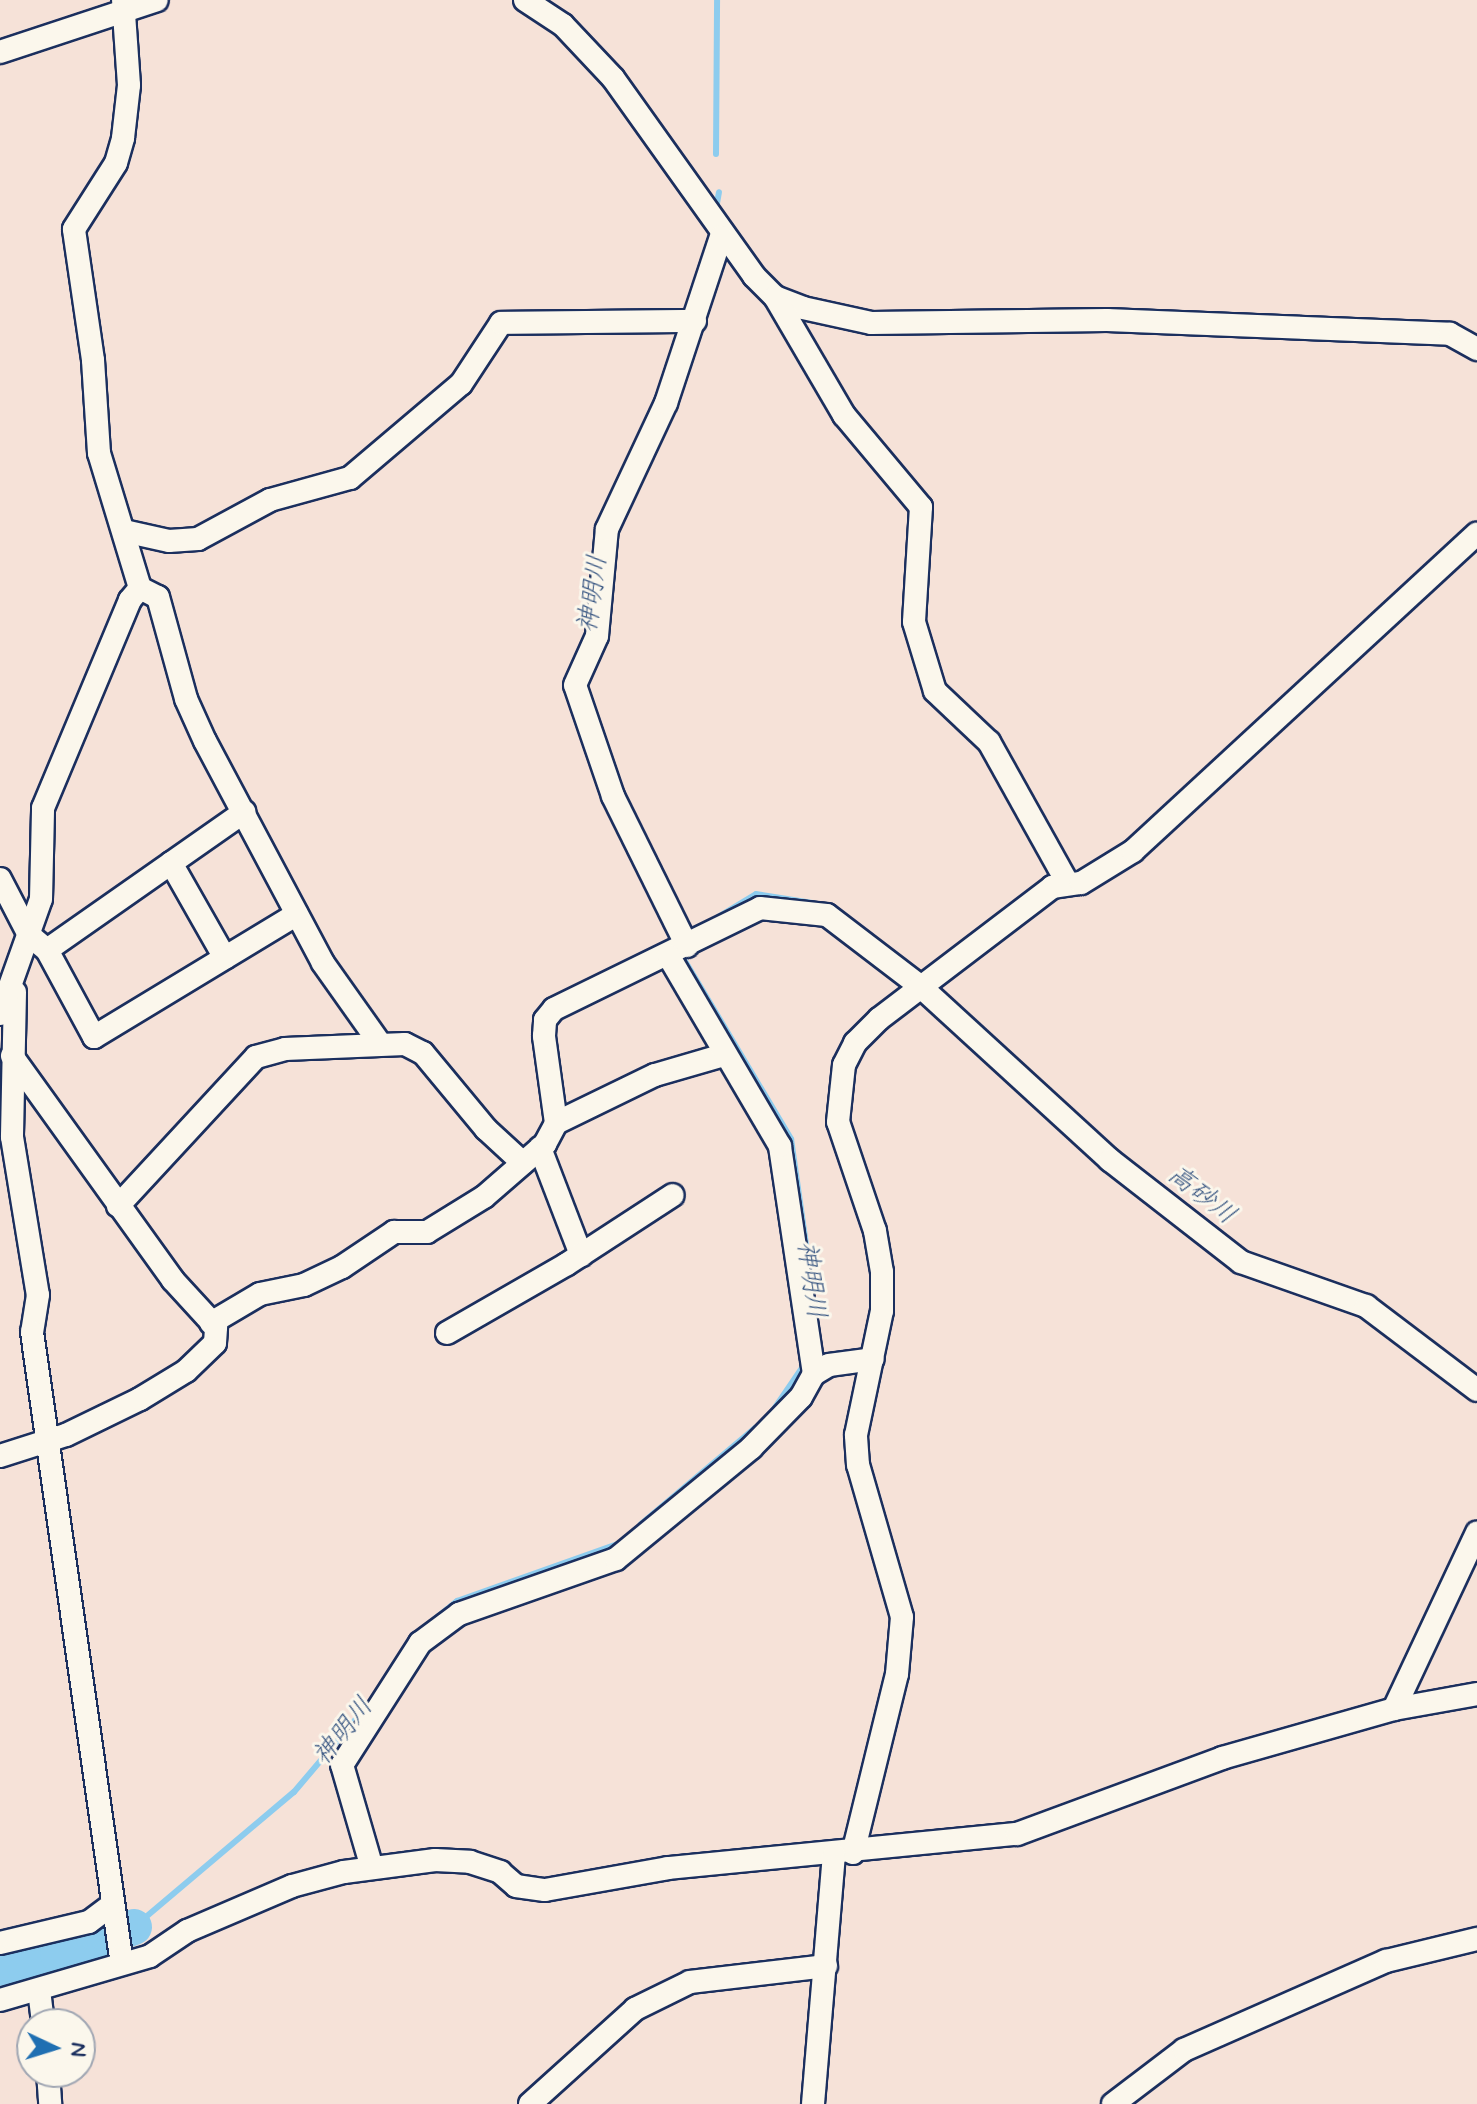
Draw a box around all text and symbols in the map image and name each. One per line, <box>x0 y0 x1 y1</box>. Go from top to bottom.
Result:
water label: 神明川 <box>573 553 615 635</box>
water label: 高砂川 <box>1161 1160 1241 1232</box>
water label: 神明川 <box>789 1239 831 1321</box>
water label: 神明川 <box>307 1692 381 1772</box>
north arrow <box>16 2008 96 2088</box>
text: N <box>63 2041 92 2058</box>

